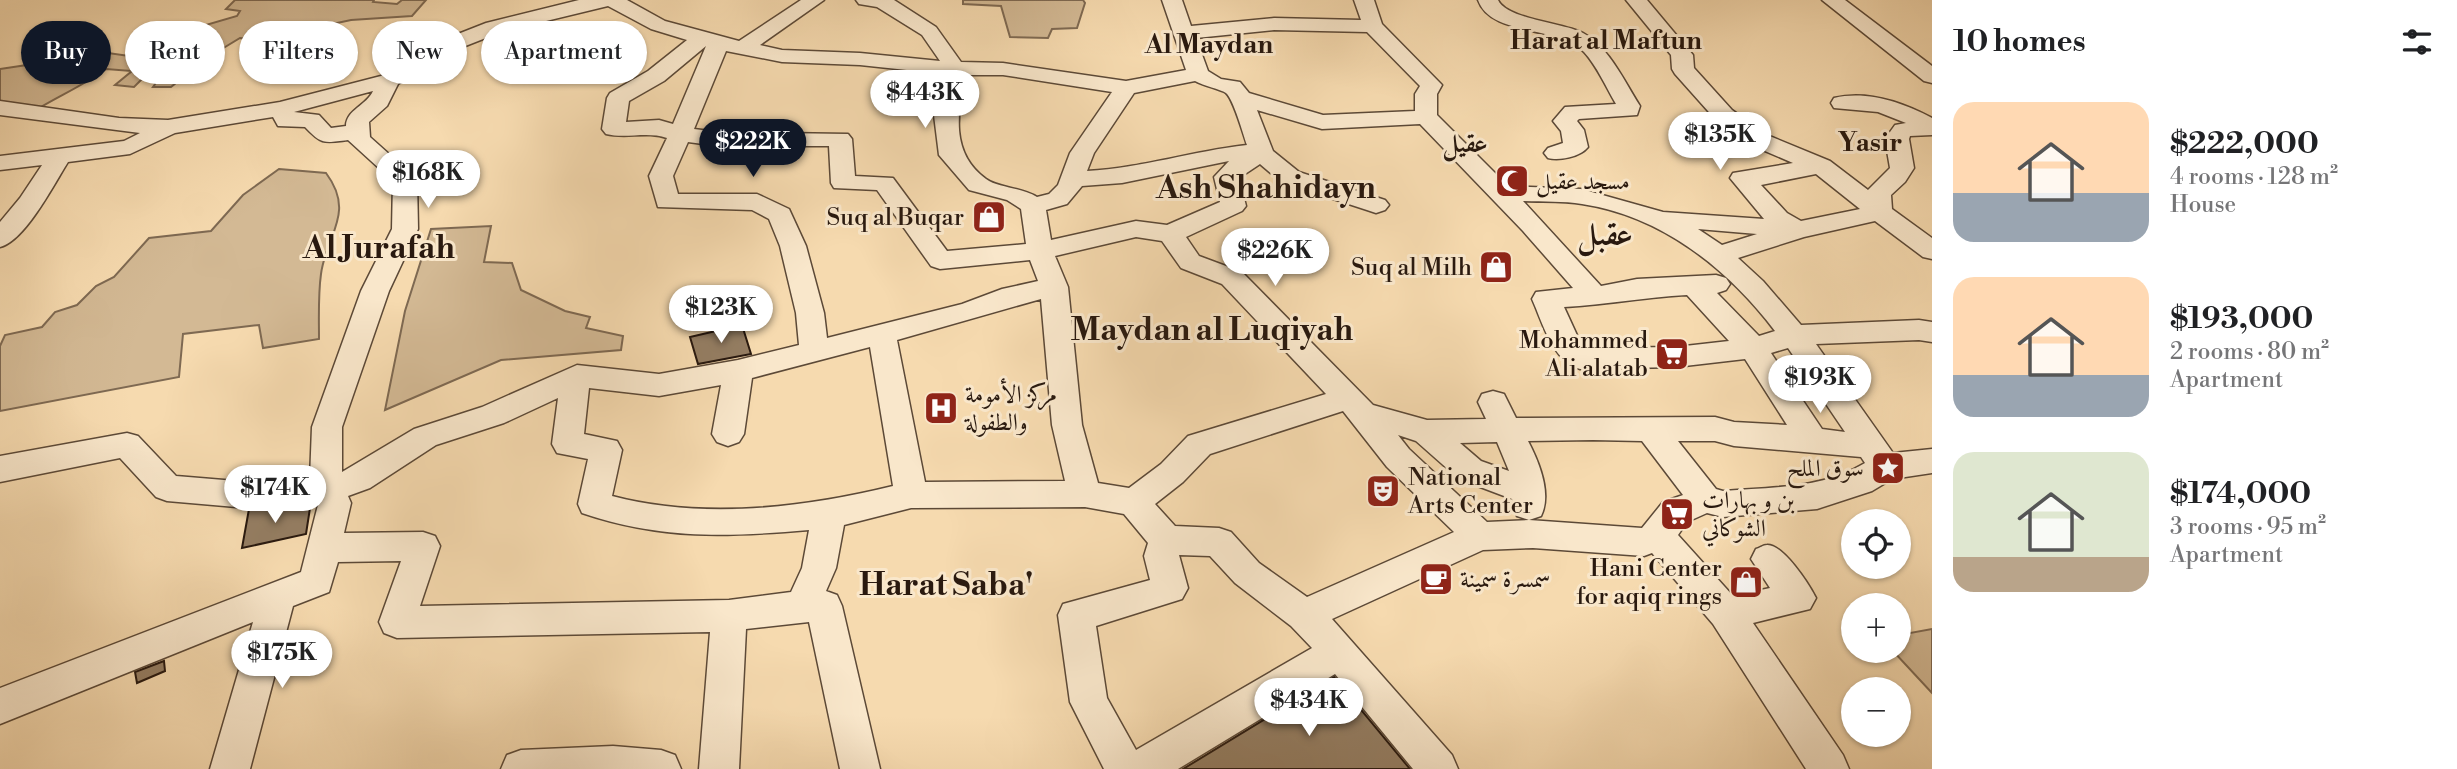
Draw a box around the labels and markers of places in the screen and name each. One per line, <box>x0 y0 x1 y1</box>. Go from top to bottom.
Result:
pin: $443K <box>876 71 974 130</box>
pin: $135K <box>1671 113 1769 172</box>
pin: $222K <box>704 120 802 179</box>
pin: $168K <box>379 150 477 210</box>
mosque icon: مسجد عقيل <box>1493 162 1531 200</box>
place label: مسجد عقيل <box>1536 167 1630 198</box>
shop icon: Suq al Buqar <box>970 198 1008 236</box>
place label: Suq al Buqar <box>827 203 964 233</box>
pin: $226K <box>1226 229 1324 288</box>
shop icon: Suq al Milh <box>1477 248 1515 286</box>
place label: Suq al Milh <box>1351 253 1472 283</box>
pin: $123K <box>672 286 770 345</box>
place label: Mohammed Ali alatab <box>1519 326 1648 384</box>
supermarket icon: Mohammed Ali alatab <box>1653 335 1691 373</box>
pin: $193K <box>1771 356 1869 415</box>
place label: مركز الأمومة والطفولة <box>964 378 1057 438</box>
hospital icon: مركز الأمومة والطفولة <box>922 389 960 427</box>
place icon: سوق الملح <box>1869 449 1907 487</box>
place label: سوق الملح <box>1787 454 1864 489</box>
place label: National Arts Center <box>1407 463 1533 521</box>
pin: $174K <box>226 466 324 525</box>
theatre icon: National Arts Center <box>1364 472 1402 510</box>
place label: بن و بهارات الشوكاني <box>1702 486 1795 547</box>
supermarket icon: بن و بهارات الشوكاني <box>1658 495 1696 533</box>
place label: Hani Center for aqiq rings <box>1576 554 1722 612</box>
cafe icon: سمسرة سمينة <box>1417 560 1455 598</box>
shop icon: Hani Center for aqiq rings <box>1727 563 1765 601</box>
place label: سمسرة سمينة <box>1460 565 1551 595</box>
pin: $175K <box>233 630 331 690</box>
pin: $434K <box>1260 678 1358 738</box>

